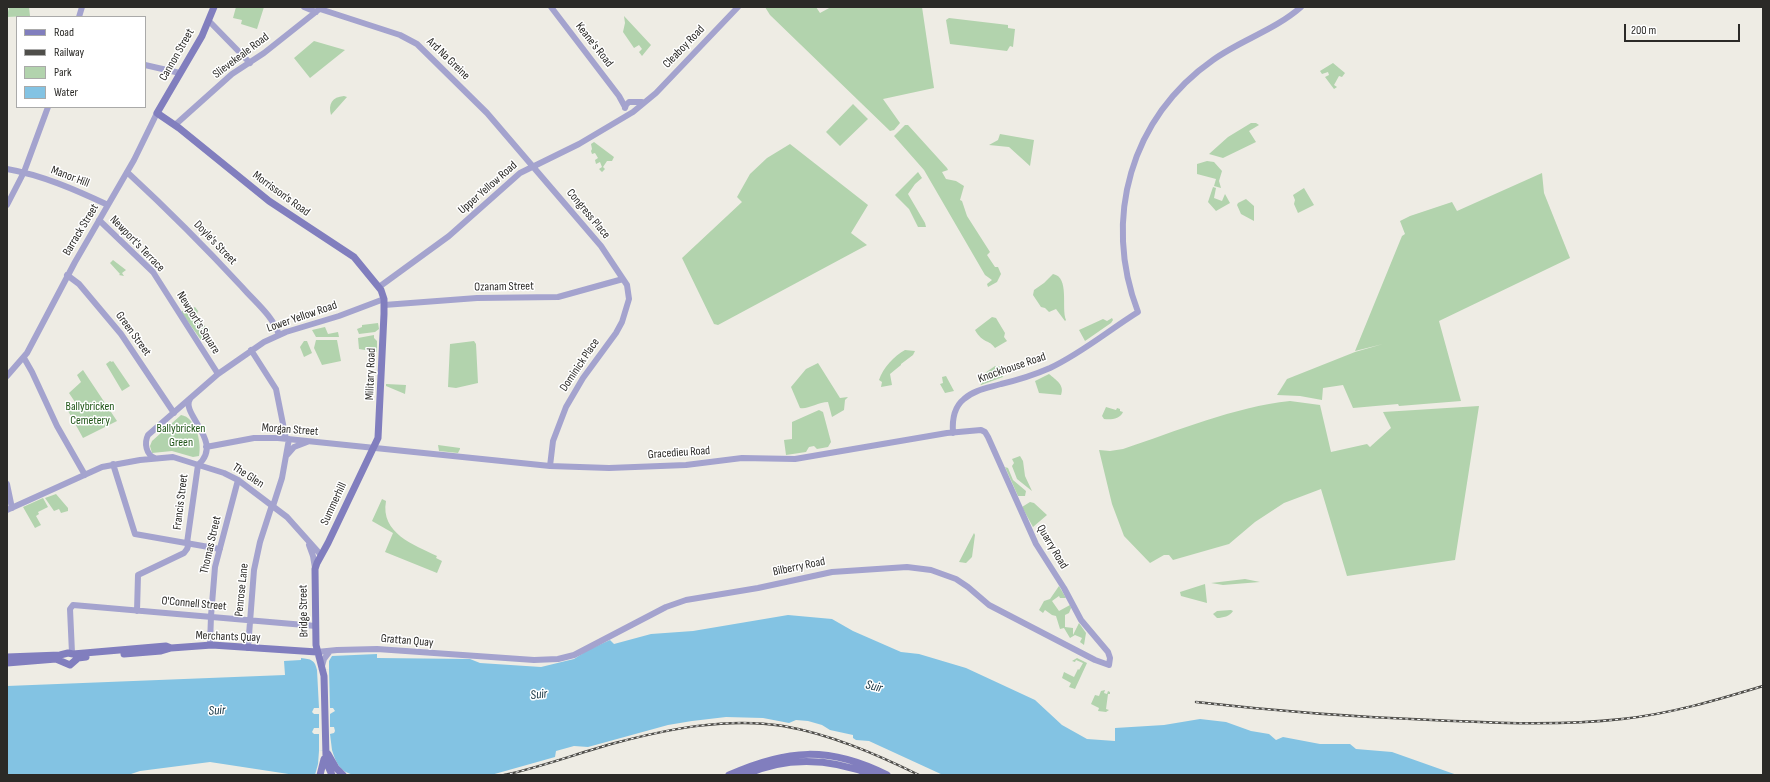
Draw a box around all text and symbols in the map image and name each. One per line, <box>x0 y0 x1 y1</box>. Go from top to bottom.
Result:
legend <box>16 16 146 108</box>
scale bar <box>1626 16 1742 42</box>
street label: Keane's Road <box>572 20 616 70</box>
street label: Cleaboy Road <box>660 23 708 71</box>
text: 200 m <box>1631 23 1656 38</box>
text: Road <box>54 25 74 40</box>
street label: Cannon Street <box>156 26 198 84</box>
street label: Slievekeale Road <box>210 30 272 82</box>
street label: Ard Na Greine <box>423 35 473 83</box>
text: Railway <box>54 45 84 60</box>
text: Park <box>54 65 72 80</box>
text: Water <box>54 85 78 100</box>
street label: Upper Yellow Road <box>456 159 520 217</box>
street label: Manor Hill <box>49 163 91 191</box>
street label: Morrisson's Road <box>249 168 313 220</box>
street label: Congress Place <box>563 186 613 242</box>
street label: Barrack Street <box>60 201 102 259</box>
street label: Newport's Terrace <box>107 213 167 275</box>
street label: Doyle's Street <box>190 218 240 268</box>
street label: Ozanam Street <box>474 279 534 295</box>
street label: Newport's Square <box>173 289 223 357</box>
street label: Lower Yellow Road <box>265 298 339 336</box>
street label: Green Street <box>112 309 154 359</box>
street label: Dominick Place <box>557 336 603 394</box>
street label: Military Road <box>363 348 379 400</box>
street label: Knockhouse Road <box>976 350 1048 386</box>
park label: Ballybricken Cemetery <box>66 400 114 428</box>
street label: Morgan Street <box>261 421 319 439</box>
park label: Ballybricken Green <box>157 422 205 450</box>
street label: Gracedieu Road <box>647 444 711 462</box>
street label: The Glen <box>229 460 267 492</box>
street label: Francis Street <box>170 473 192 531</box>
street label: Summerhill <box>318 480 350 528</box>
street label: Thomas Street <box>197 515 225 575</box>
street label: Quarry Road <box>1033 522 1071 572</box>
street label: Bilberry Road <box>772 554 826 580</box>
street label: Penrose Lane <box>232 563 252 617</box>
street label: Bridge Street <box>296 584 312 638</box>
street label: O'Connell Street <box>161 594 227 614</box>
street label: Merchants Quay <box>195 629 261 645</box>
street label: Grattan Quay <box>380 632 434 650</box>
water label: Suir <box>864 677 884 697</box>
water label: Suir <box>530 686 548 704</box>
water label: Suir <box>208 703 226 719</box>

